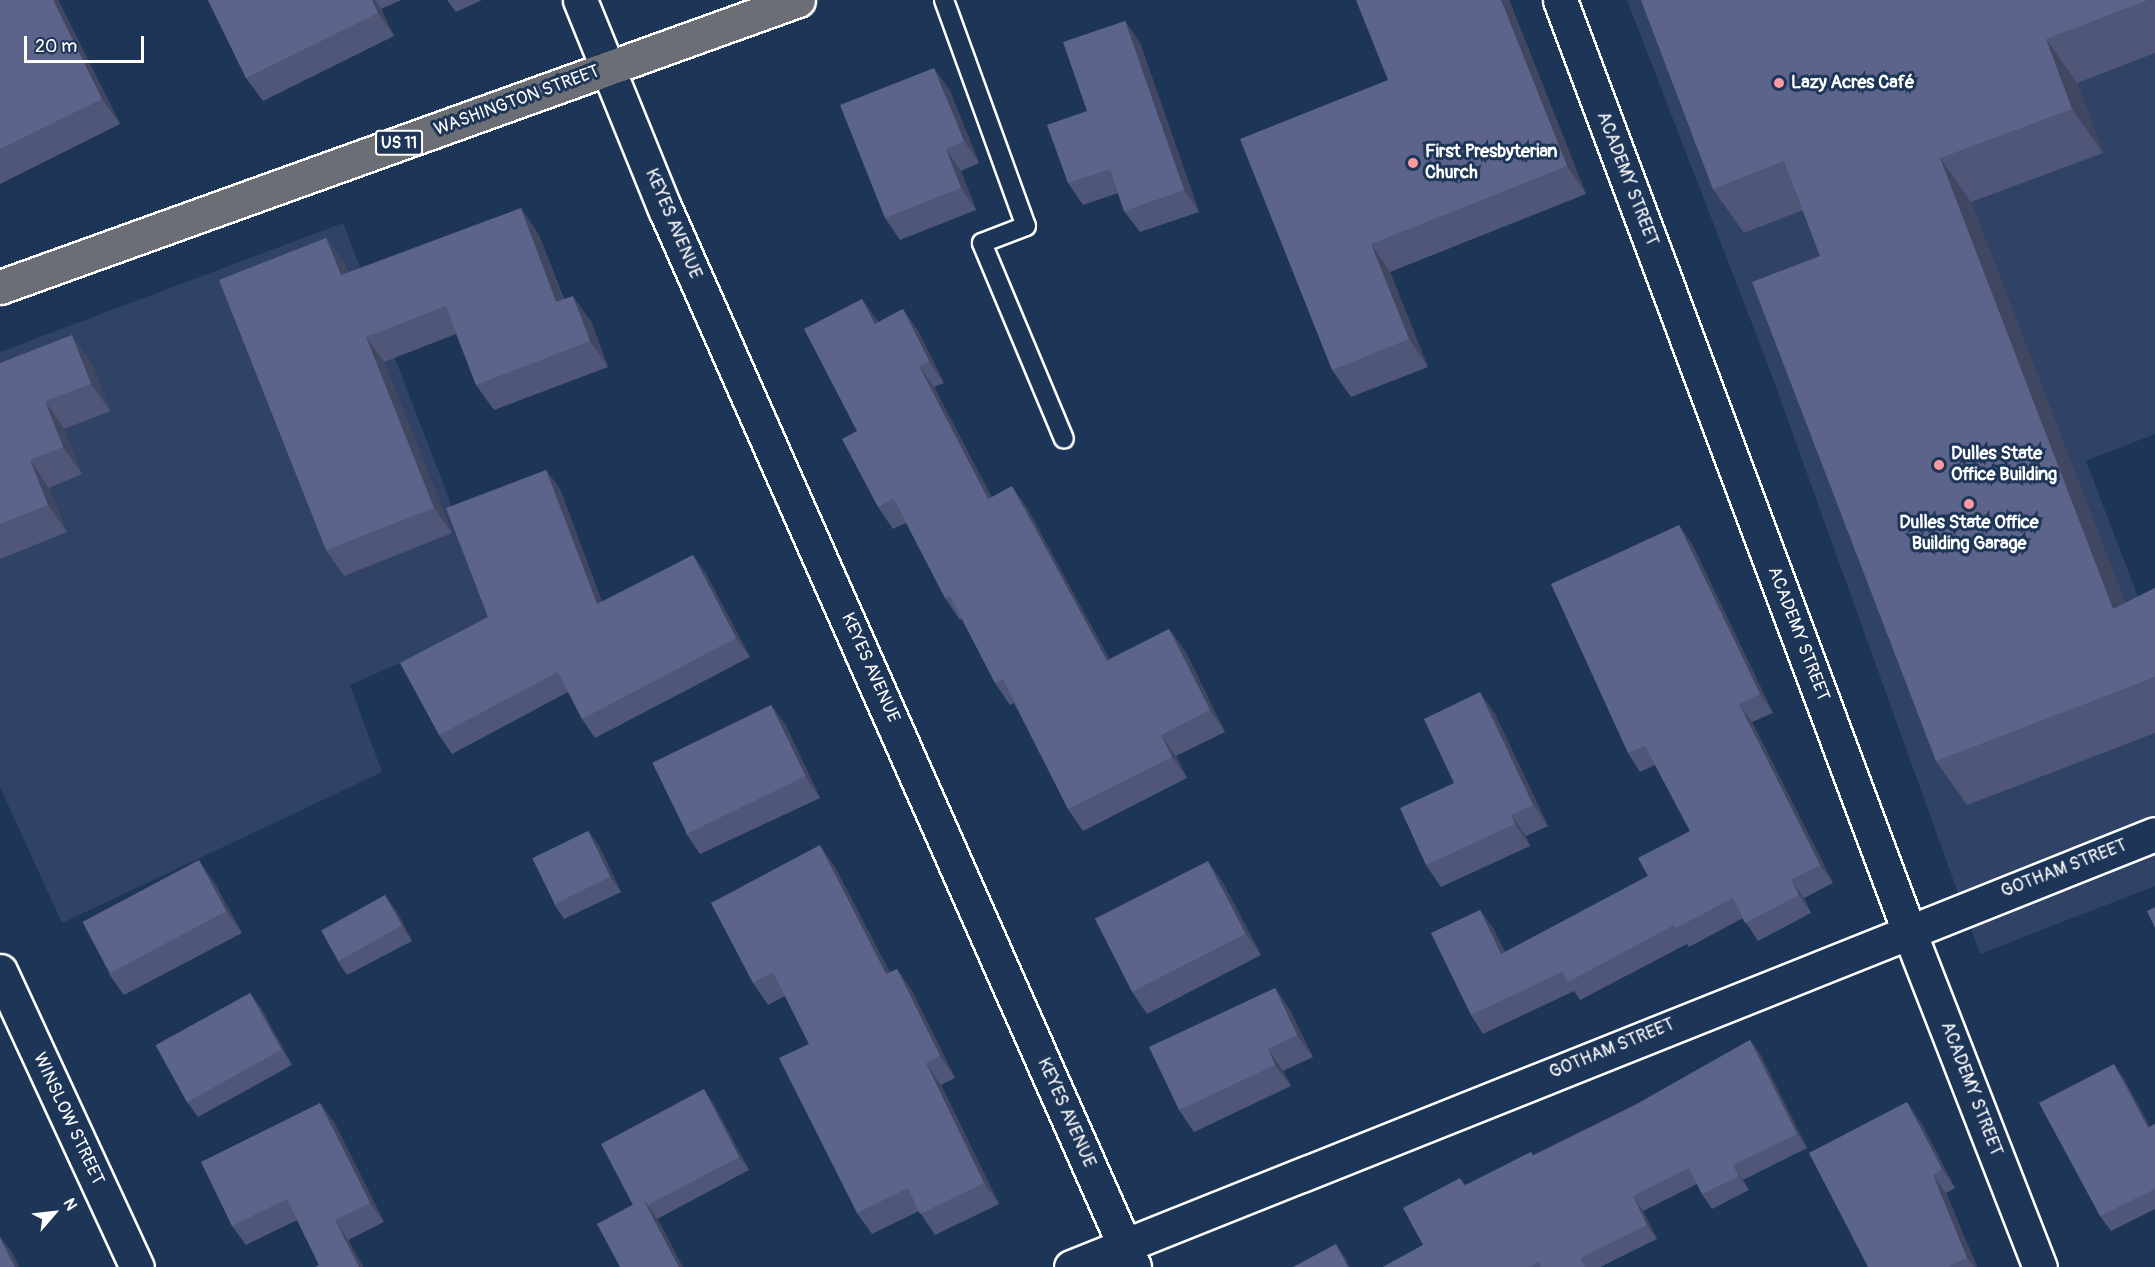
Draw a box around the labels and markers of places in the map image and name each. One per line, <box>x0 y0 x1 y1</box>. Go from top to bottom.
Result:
place label: Lazy Acres Café <box>1791 72 1915 94</box>
marker: Lazy Acres Café <box>1772 76 1786 90</box>
place label: First Presbyterian Church <box>1425 142 1558 184</box>
marker: First Presbyterian Church <box>1406 156 1420 170</box>
place label: Dulles State Office Building <box>1951 444 2057 486</box>
marker: Dulles State Office Building <box>1932 458 1946 472</box>
marker: Dulles State Office Building Garage <box>1962 497 1976 511</box>
place label: Dulles State Office Building Garage <box>1899 513 2039 556</box>

